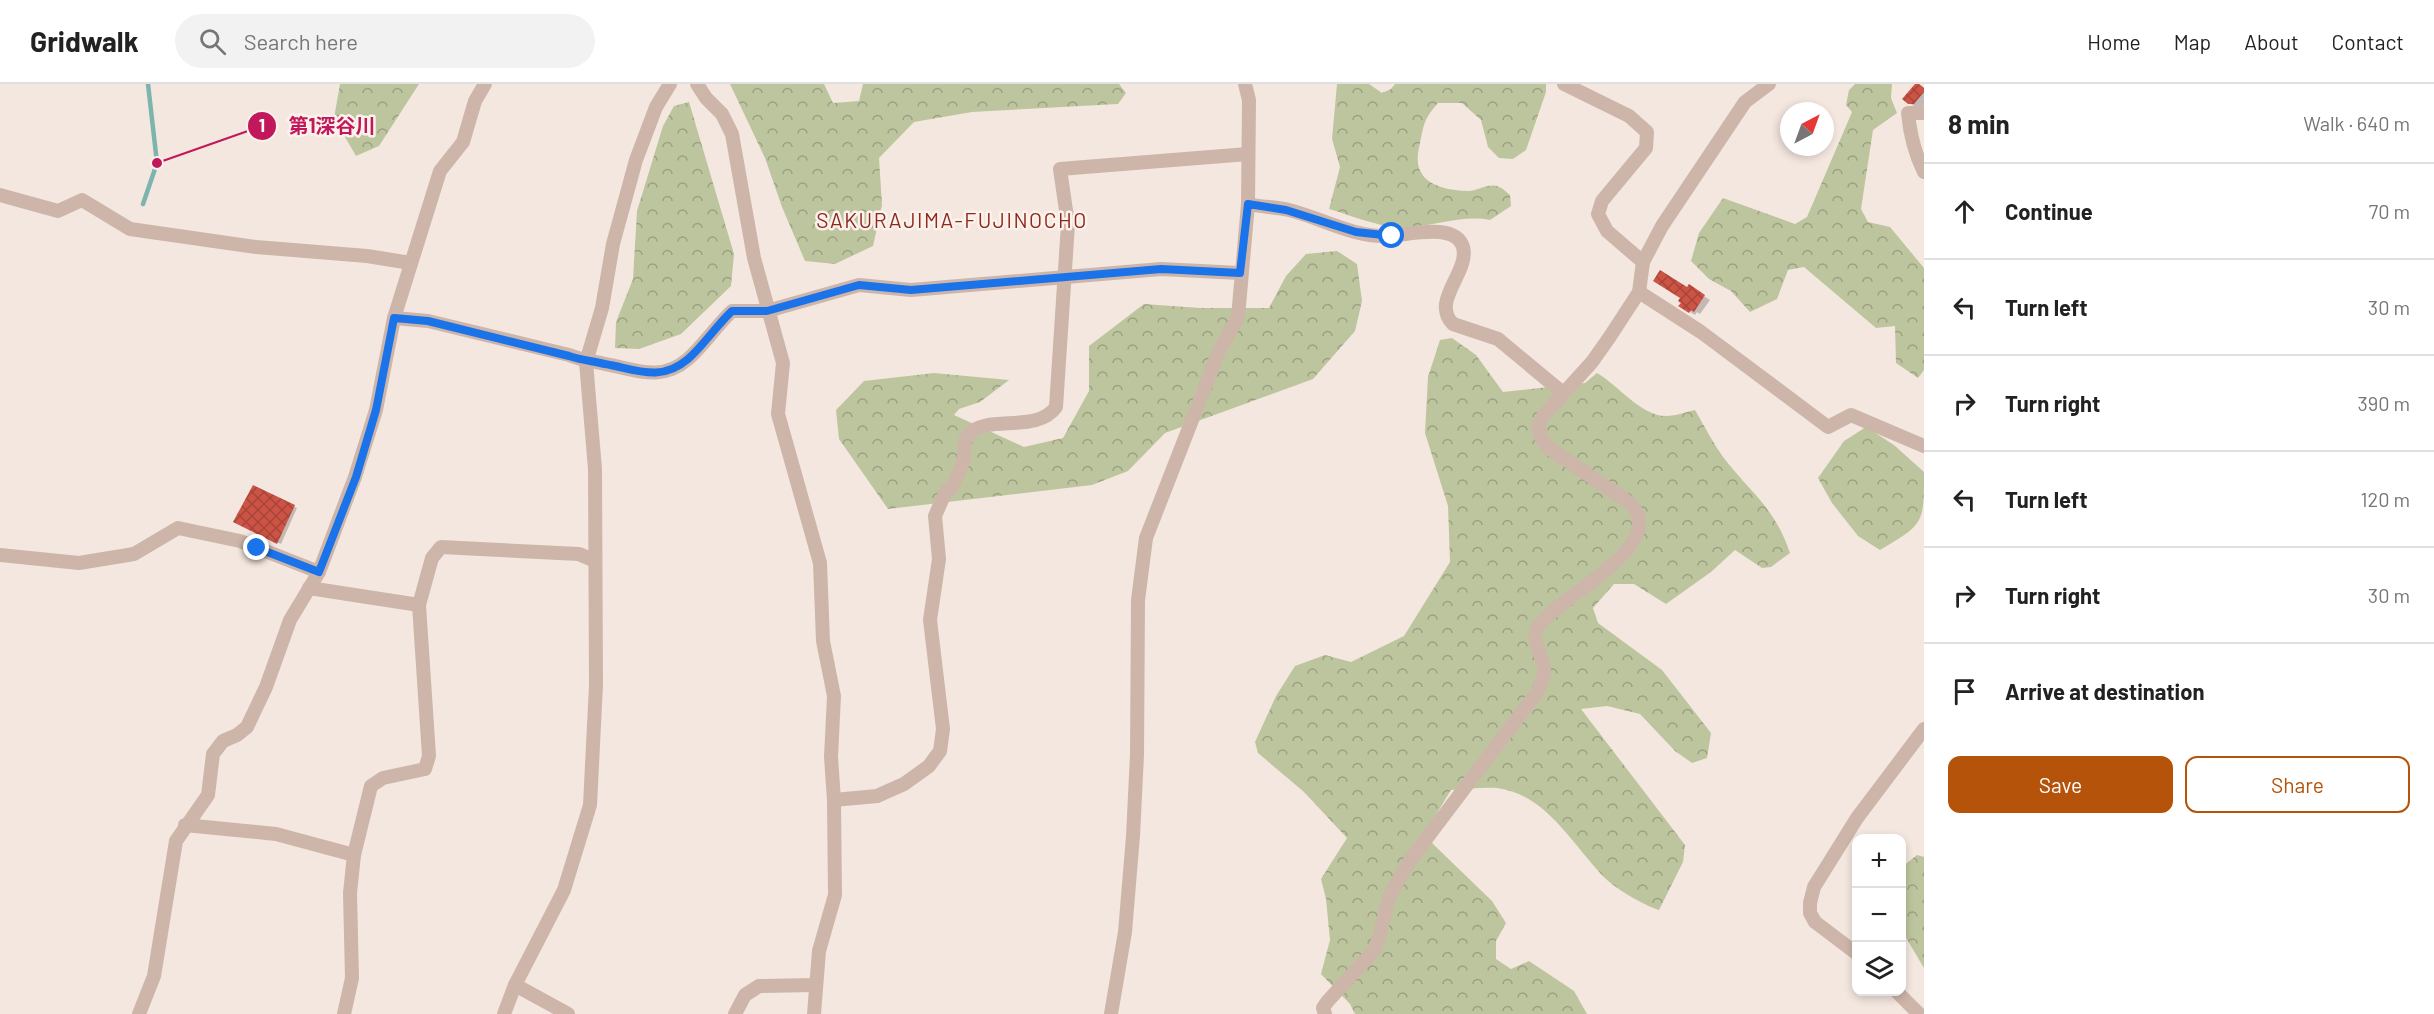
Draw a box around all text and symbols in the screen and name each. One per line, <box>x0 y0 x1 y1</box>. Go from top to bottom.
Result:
search box <box>175 14 595 68</box>
text: Gridwalk <box>30 24 139 58</box>
icon: search <box>196 25 229 58</box>
text: Search here <box>244 28 358 54</box>
text: Home <box>2087 29 2141 54</box>
text: Map <box>2174 29 2211 54</box>
text: About <box>2244 29 2299 54</box>
text: Contact <box>2332 29 2404 54</box>
north arrow <box>1780 102 1834 156</box>
callout: 第1深谷川 <box>247 107 388 145</box>
text: 8 min <box>1948 108 2010 139</box>
text: Walk · 640 m <box>2303 111 2410 135</box>
text: 第1深谷川 <box>288 113 376 137</box>
text: 1 <box>259 114 265 136</box>
icon: ahead <box>1948 195 1981 228</box>
text: Continue <box>2005 198 2093 224</box>
text: 70 m <box>2369 199 2410 223</box>
district label: SAKURAJIMA-FUJINOCHO <box>816 207 1088 232</box>
route start <box>1378 222 1404 248</box>
icon: left <box>1948 291 1981 324</box>
text: Turn left <box>2005 294 2088 320</box>
text: 30 m <box>2368 295 2410 319</box>
icon: right <box>1948 387 1981 420</box>
text: Turn right <box>2005 390 2100 416</box>
text: 390 m <box>2357 391 2410 415</box>
icon: left <box>1948 483 1981 516</box>
text: Turn left <box>2005 486 2088 512</box>
text: 120 m <box>2360 487 2410 511</box>
route end <box>243 534 269 560</box>
icon: right <box>1948 579 1981 612</box>
text: Turn right <box>2005 582 2100 608</box>
text: 30 m <box>2368 583 2410 607</box>
icon: arrive <box>1948 675 1981 708</box>
text: Arrive at destination <box>2005 678 2204 704</box>
button: Save <box>1948 756 2173 813</box>
button: Share <box>2185 756 2410 813</box>
map controls <box>1852 834 1906 996</box>
button: + <box>1852 834 1906 888</box>
button: − <box>1852 888 1906 942</box>
button: layers <box>1852 942 1906 996</box>

